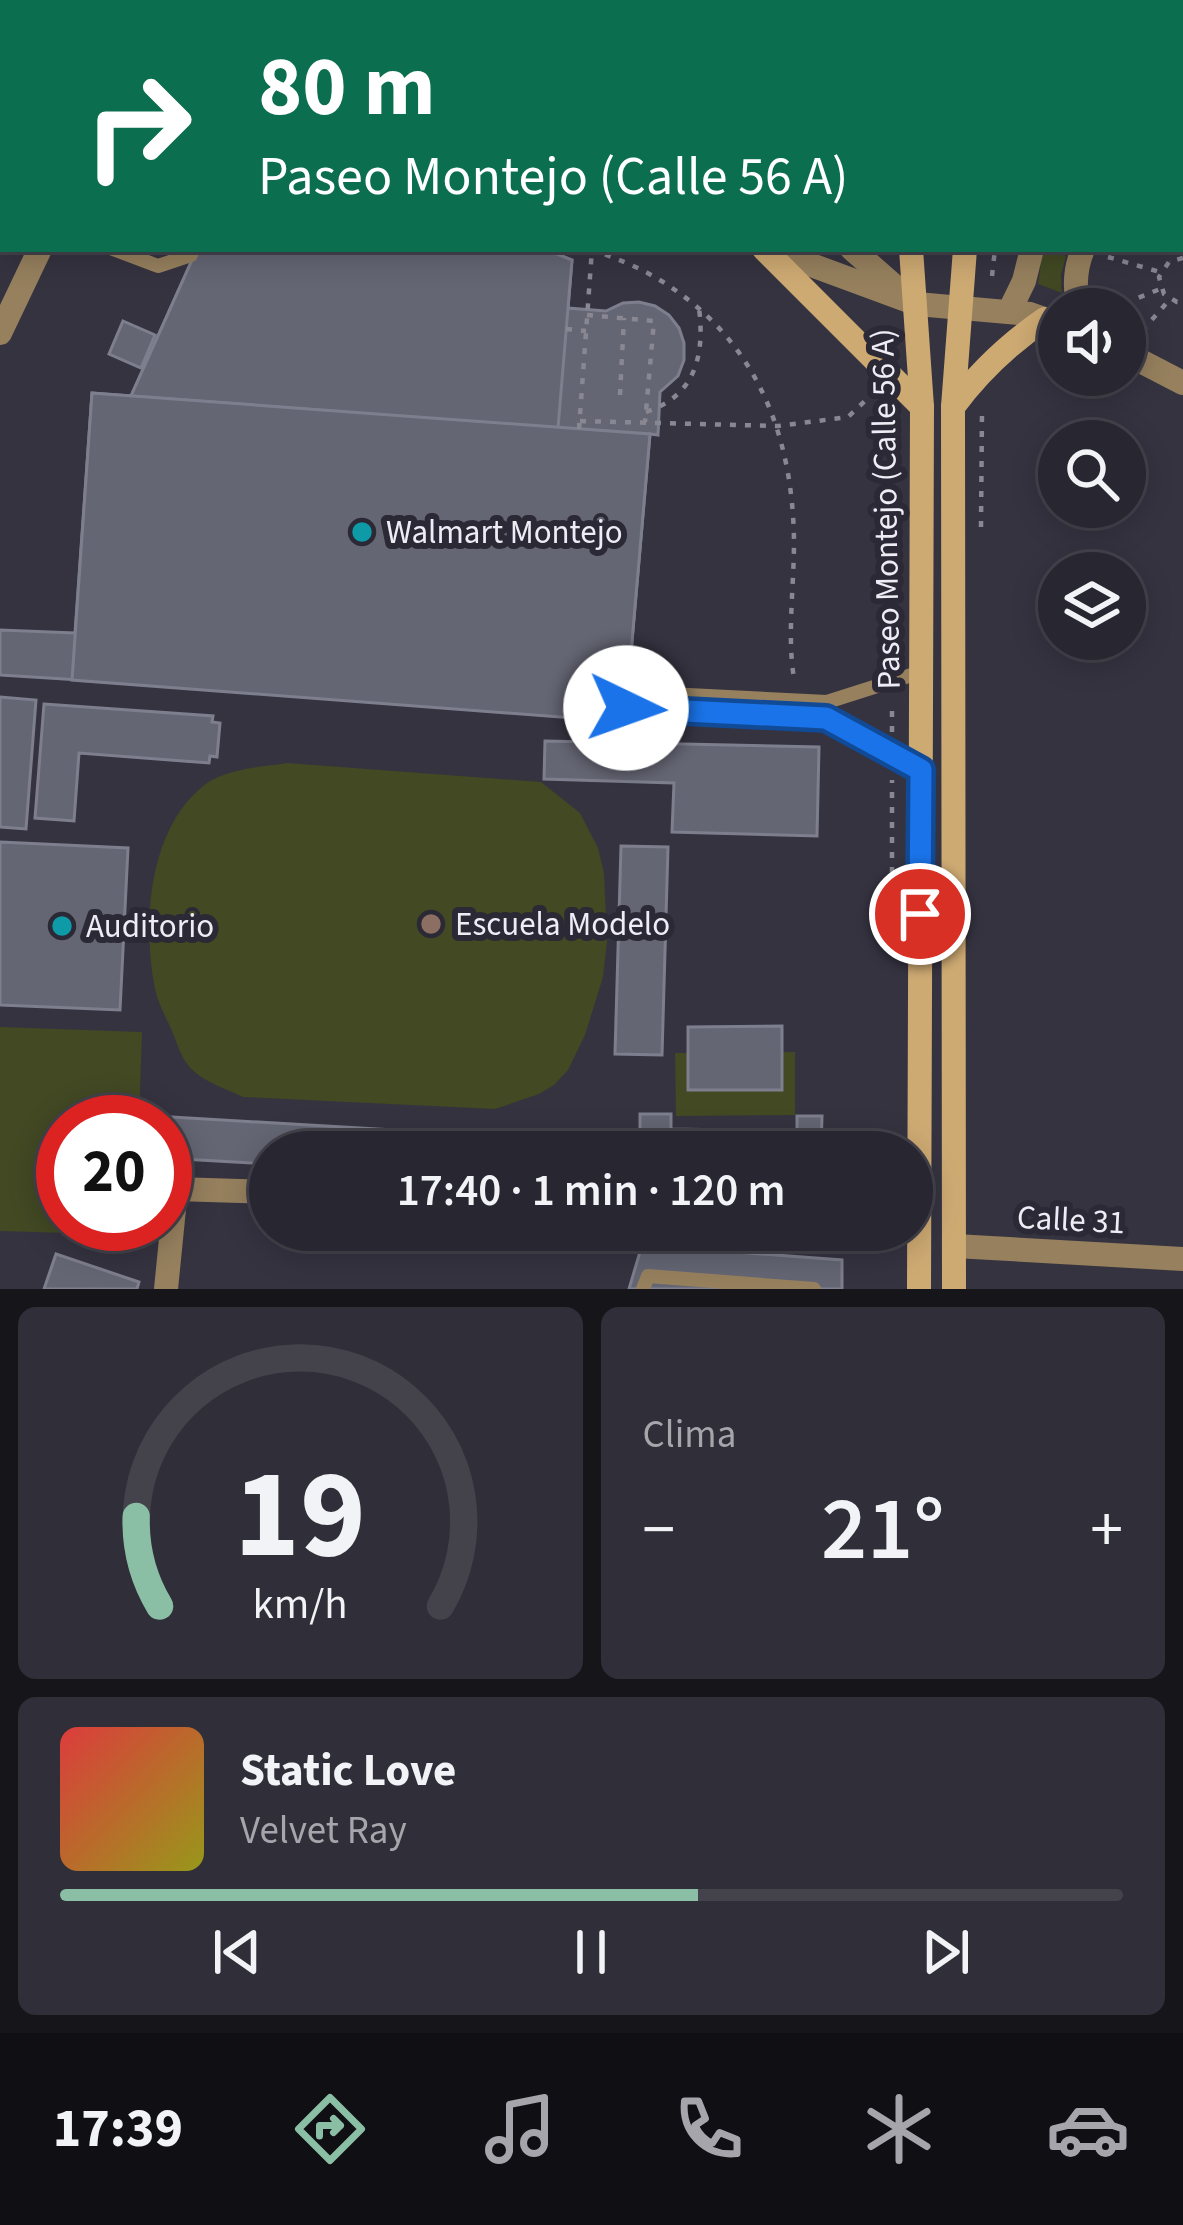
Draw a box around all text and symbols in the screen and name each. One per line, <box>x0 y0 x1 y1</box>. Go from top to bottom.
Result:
text: 80 m <box>258 28 436 148</box>
icon: right <box>60 48 216 204</box>
text: Paseo Montejo (Calle 56 A) <box>258 139 848 216</box>
map controls <box>1038 288 1146 660</box>
button: sound <box>1038 288 1146 396</box>
street label: Paseo Montejo (Calle 56 A) <box>859 328 913 690</box>
button: search <box>1038 420 1146 528</box>
place label: Walmart Montejo <box>386 509 623 556</box>
marker: Walmart Montejo <box>349 519 375 545</box>
button: layers <box>1038 552 1146 660</box>
position arrow <box>563 645 689 771</box>
pin <box>869 863 971 965</box>
icon: arrive <box>887 881 953 947</box>
place label: Escuela Modelo <box>455 901 670 948</box>
place label: Auditorio <box>86 903 214 950</box>
marker: Escuela Modelo <box>418 911 444 937</box>
marker: Auditorio <box>49 913 75 939</box>
speed limit sign: 20 <box>36 1095 192 1251</box>
text: 17:40 · 1 min · 120 m <box>397 1159 785 1223</box>
street label: Calle 31 <box>1016 1194 1126 1246</box>
text: Clima <box>643 1407 736 1463</box>
text: 19 <box>234 1427 366 1605</box>
text: 21° <box>821 1466 945 1594</box>
text: − <box>643 1483 675 1577</box>
text: + <box>1090 1483 1123 1577</box>
text: km/h <box>253 1574 348 1635</box>
text: Static Love <box>240 1739 456 1803</box>
text: Velvet Ray <box>240 1803 407 1859</box>
icon: previous <box>204 1919 270 1985</box>
icon: pause <box>558 1919 624 1985</box>
icon: next <box>913 1919 979 1985</box>
icon: directions <box>288 2087 372 2171</box>
icon: music <box>478 2087 562 2171</box>
icon: phone <box>667 2087 751 2171</box>
icon: climate <box>857 2087 941 2171</box>
icon: car <box>1046 2087 1130 2171</box>
text: 17:39 <box>53 2091 183 2168</box>

